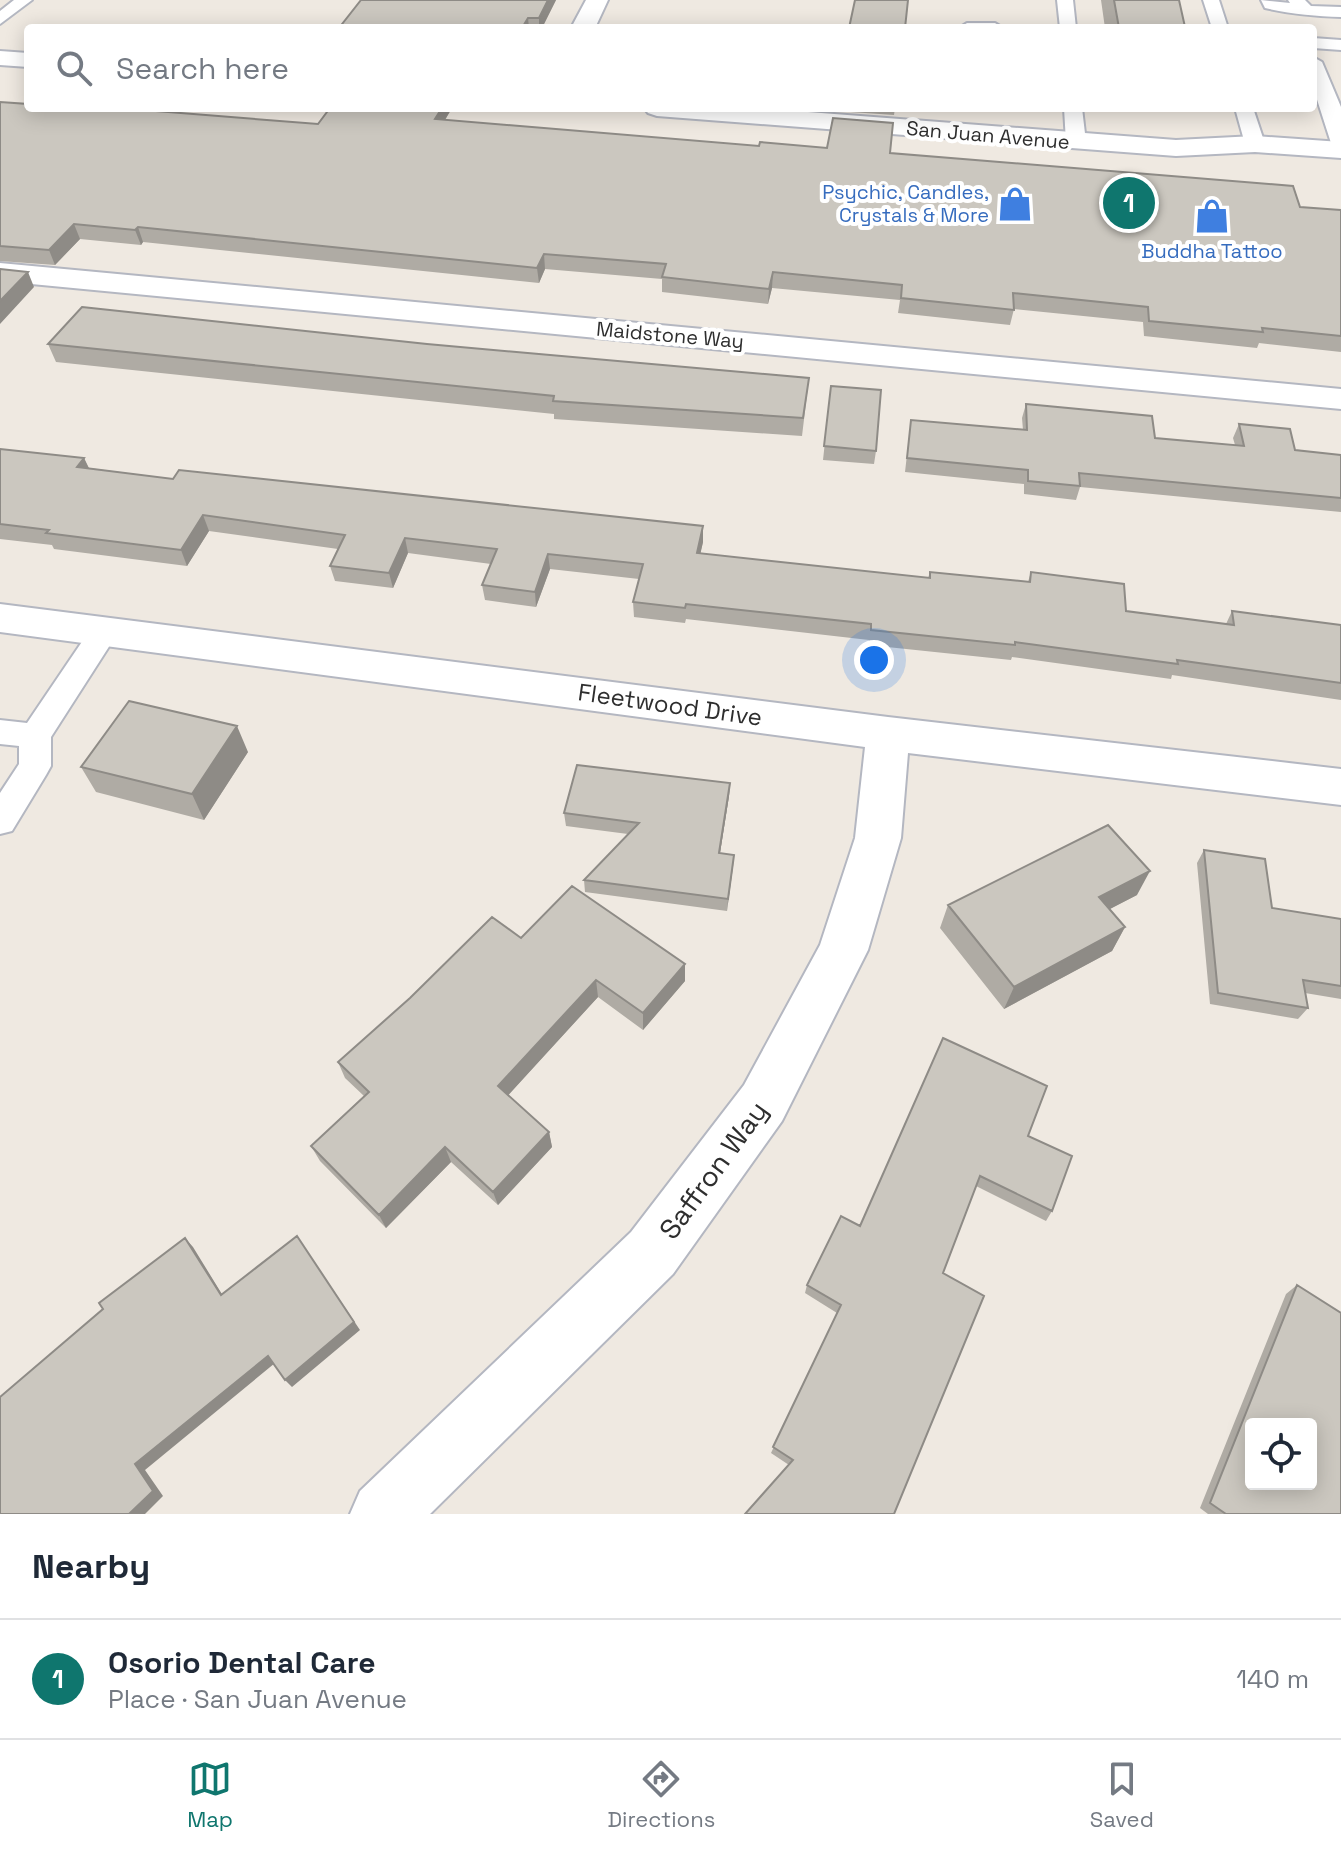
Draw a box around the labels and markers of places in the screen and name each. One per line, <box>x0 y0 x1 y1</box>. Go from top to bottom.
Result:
pin: 1 <box>1103 173 1155 233</box>
place label: Psychic, Candles, Crystals & More <box>822 179 989 228</box>
shop icon: Psychic, Candles, Crystals & More <box>996 185 1034 223</box>
shop icon: Buddha Tattoo <box>1193 197 1231 235</box>
place label: Buddha Tattoo <box>1141 238 1283 264</box>

